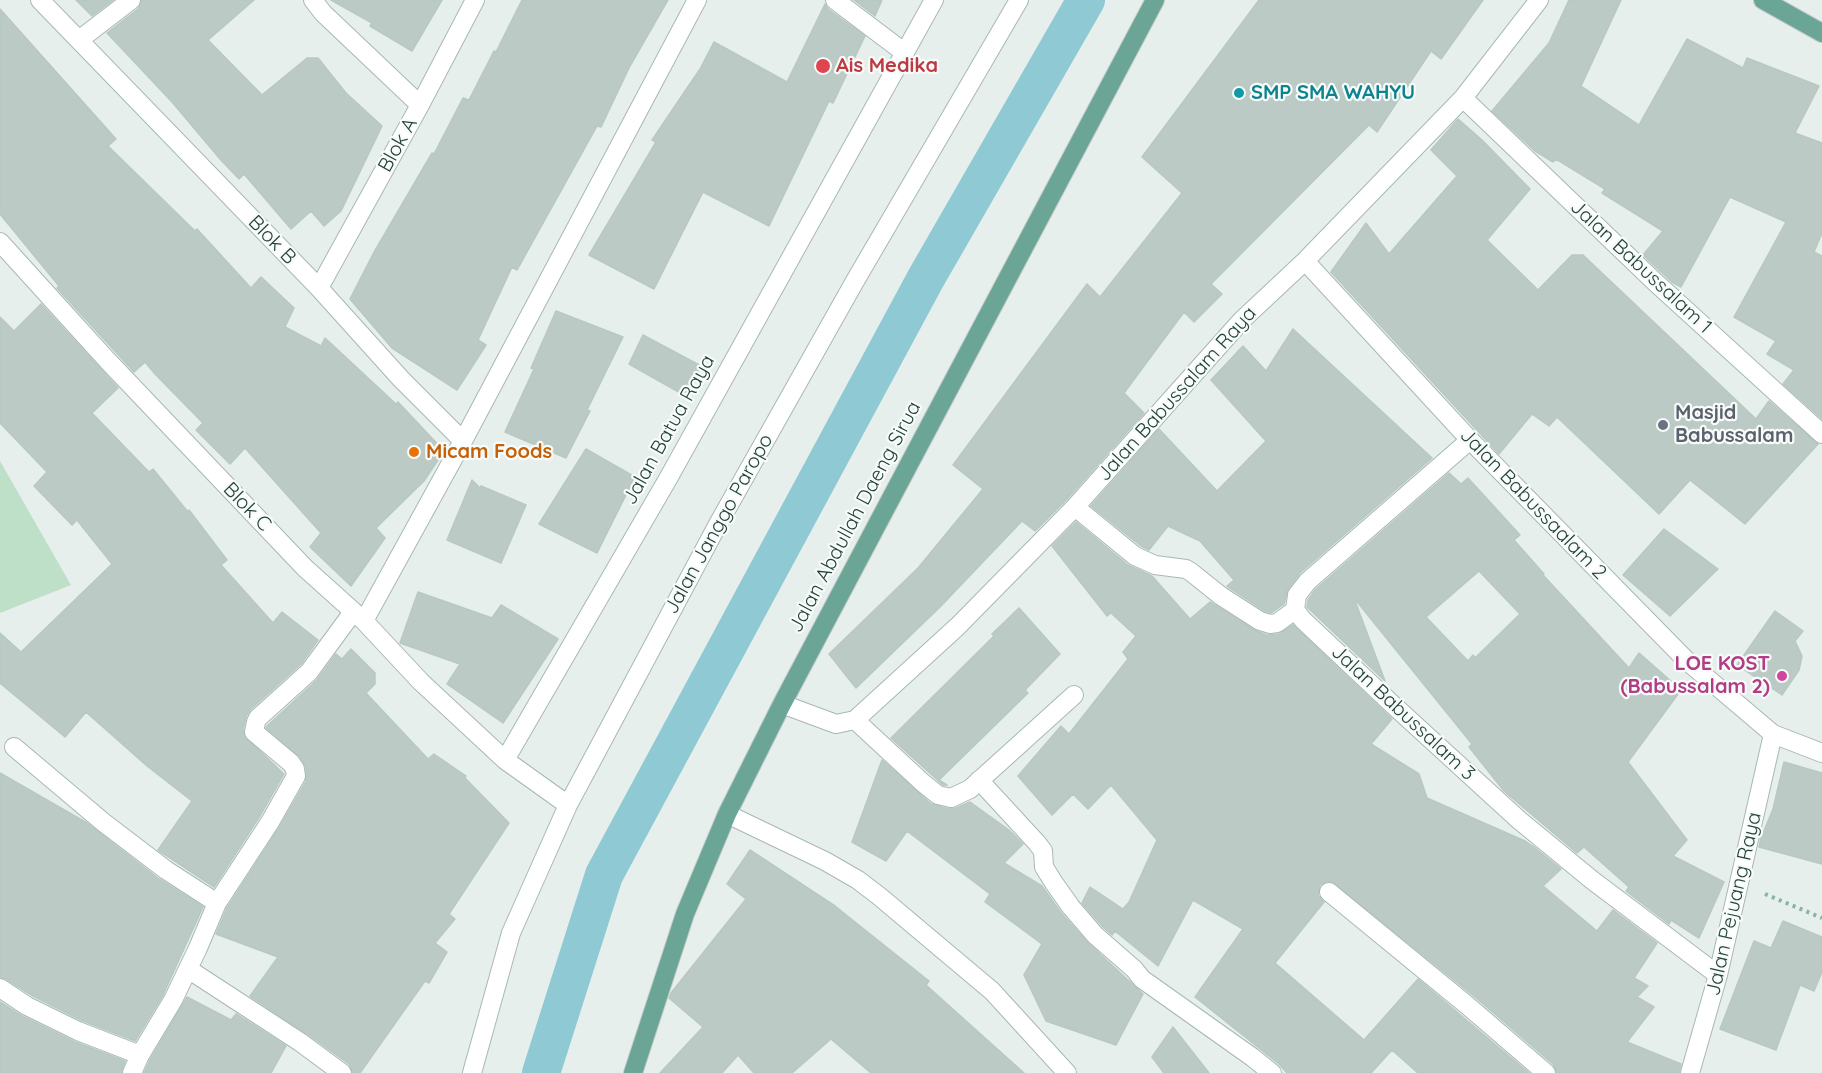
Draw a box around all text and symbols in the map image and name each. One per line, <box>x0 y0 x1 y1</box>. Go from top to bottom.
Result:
place label: Ais Medika <box>836 54 938 78</box>
marker: Ais Medika <box>814 57 832 75</box>
place label: SMP SMA WAHYU <box>1251 81 1415 105</box>
marker: SMP SMA WAHYU <box>1232 86 1246 100</box>
street label: Blok A <box>373 114 423 176</box>
street label: Jalan Babussalam 1 <box>1565 195 1717 339</box>
street label: Blok B <box>243 211 301 269</box>
street label: Jalan Babussalam Raya <box>1092 302 1262 486</box>
street label: Jalan Batua Raya <box>618 351 720 509</box>
street label: Jalan Abdullah Daeng Sirua <box>784 397 926 637</box>
place label: Masjid Babussalam <box>1675 401 1793 448</box>
marker: Masjid Babussalam <box>1656 418 1670 432</box>
street label: Jalan Babussaalam 2 <box>1455 423 1611 585</box>
street label: Jalan Janggo Paropo <box>660 430 778 618</box>
place label: Micam Foods <box>426 440 552 464</box>
marker: Micam Foods <box>407 445 421 459</box>
street label: Blok C <box>218 478 276 536</box>
street label: Jalan Babussalam 3 <box>1326 640 1480 786</box>
place label: LOE KOST (Babussalam 2) <box>1620 652 1770 699</box>
marker: LOE KOST (Babussalam 2) <box>1775 669 1789 683</box>
street label: Jalan Pejuang Raya <box>1701 810 1767 998</box>

